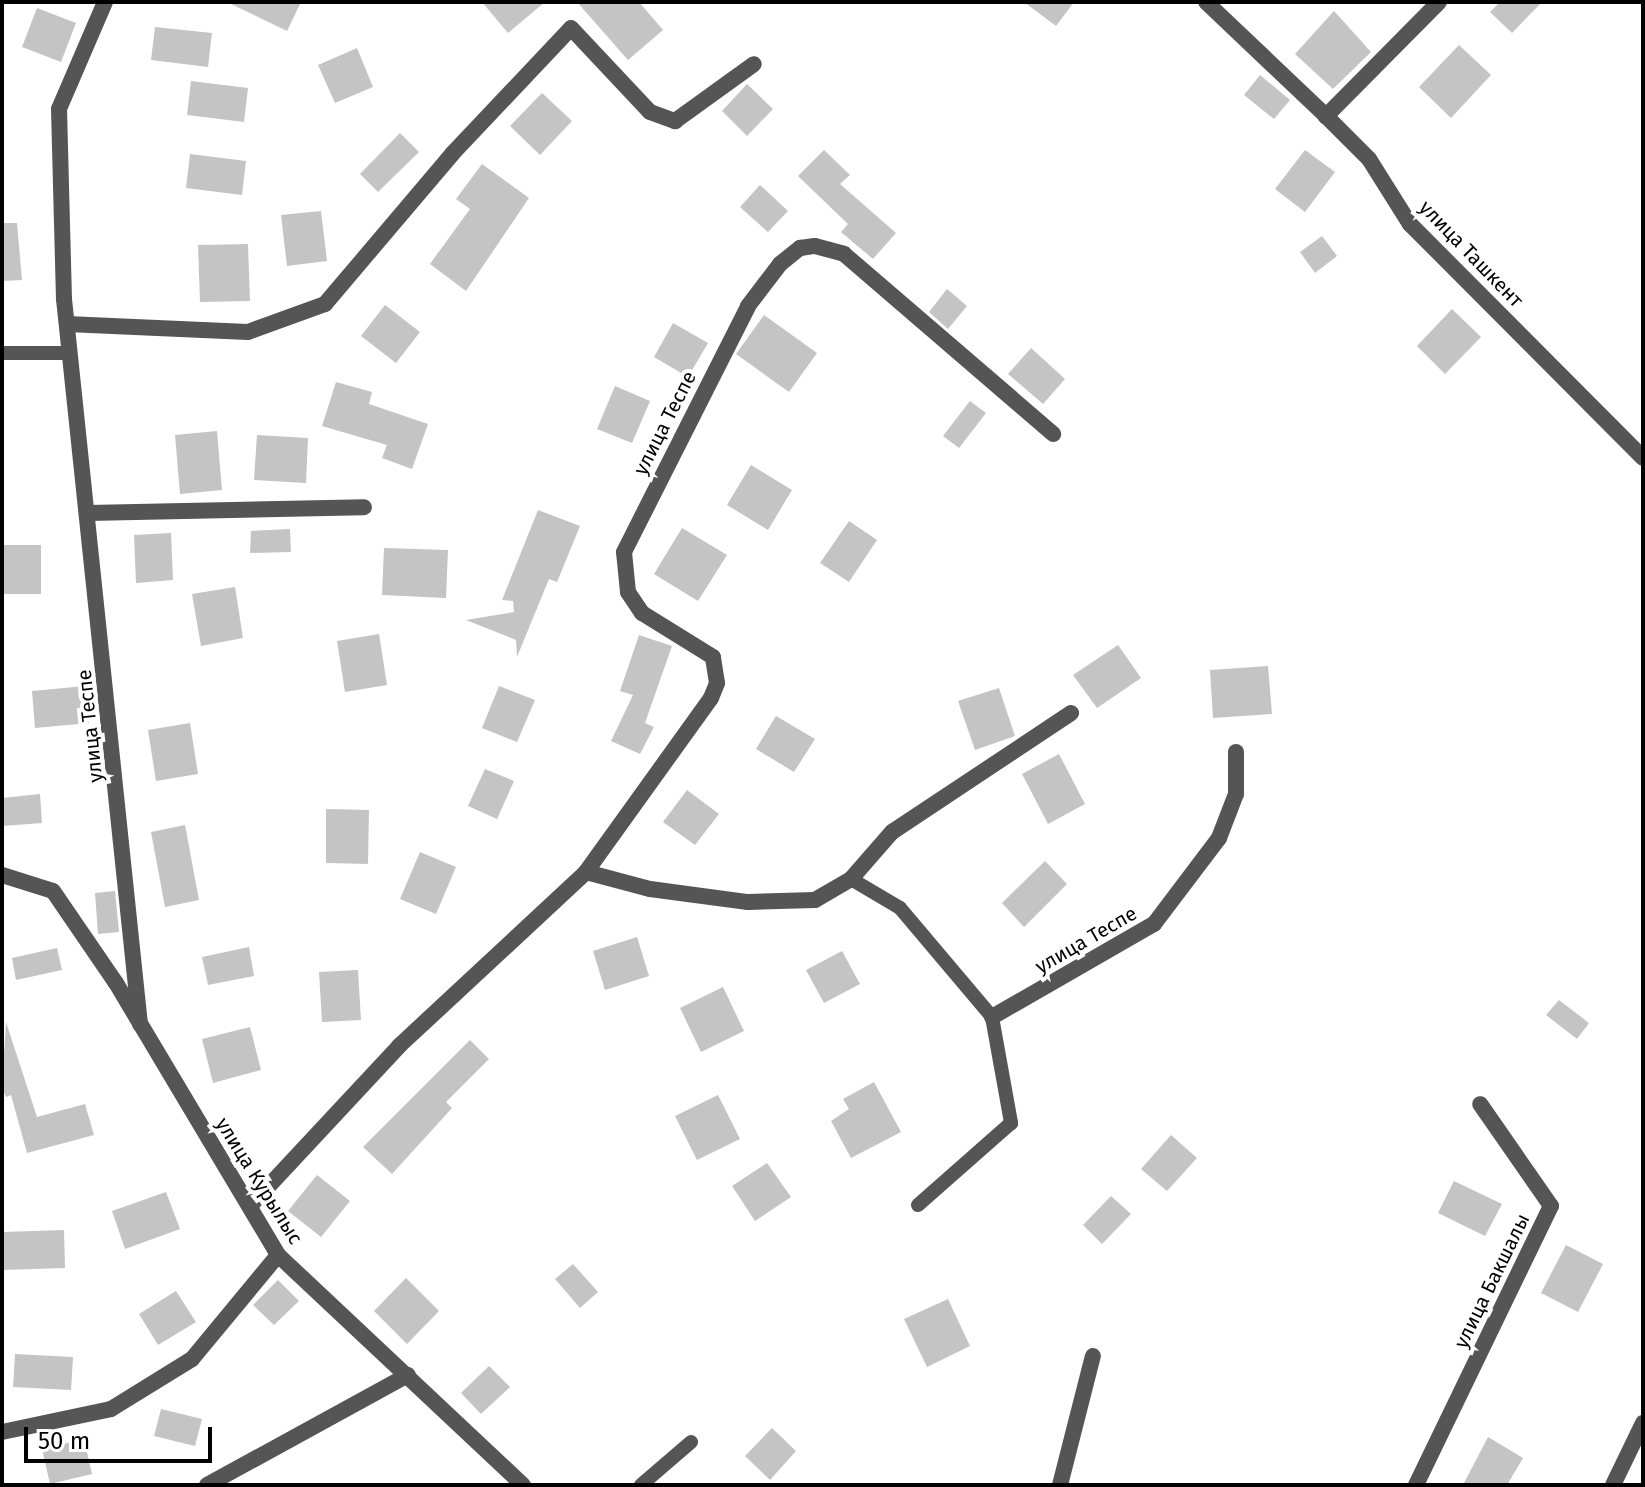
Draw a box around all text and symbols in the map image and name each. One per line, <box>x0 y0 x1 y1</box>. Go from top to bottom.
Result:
street label: улица Ташкент <box>1414 196 1528 312</box>
street label: улица Теспе <box>629 367 701 479</box>
street label: улица Теспе <box>72 668 108 784</box>
street label: улица Теспе <box>1031 901 1141 979</box>
street label: улица Курылыс <box>210 1113 308 1249</box>
street label: улица Бакшалы <box>1449 1210 1535 1352</box>
scale bar <box>28 1411 216 1461</box>
text: 50 m <box>38 1427 90 1455</box>

